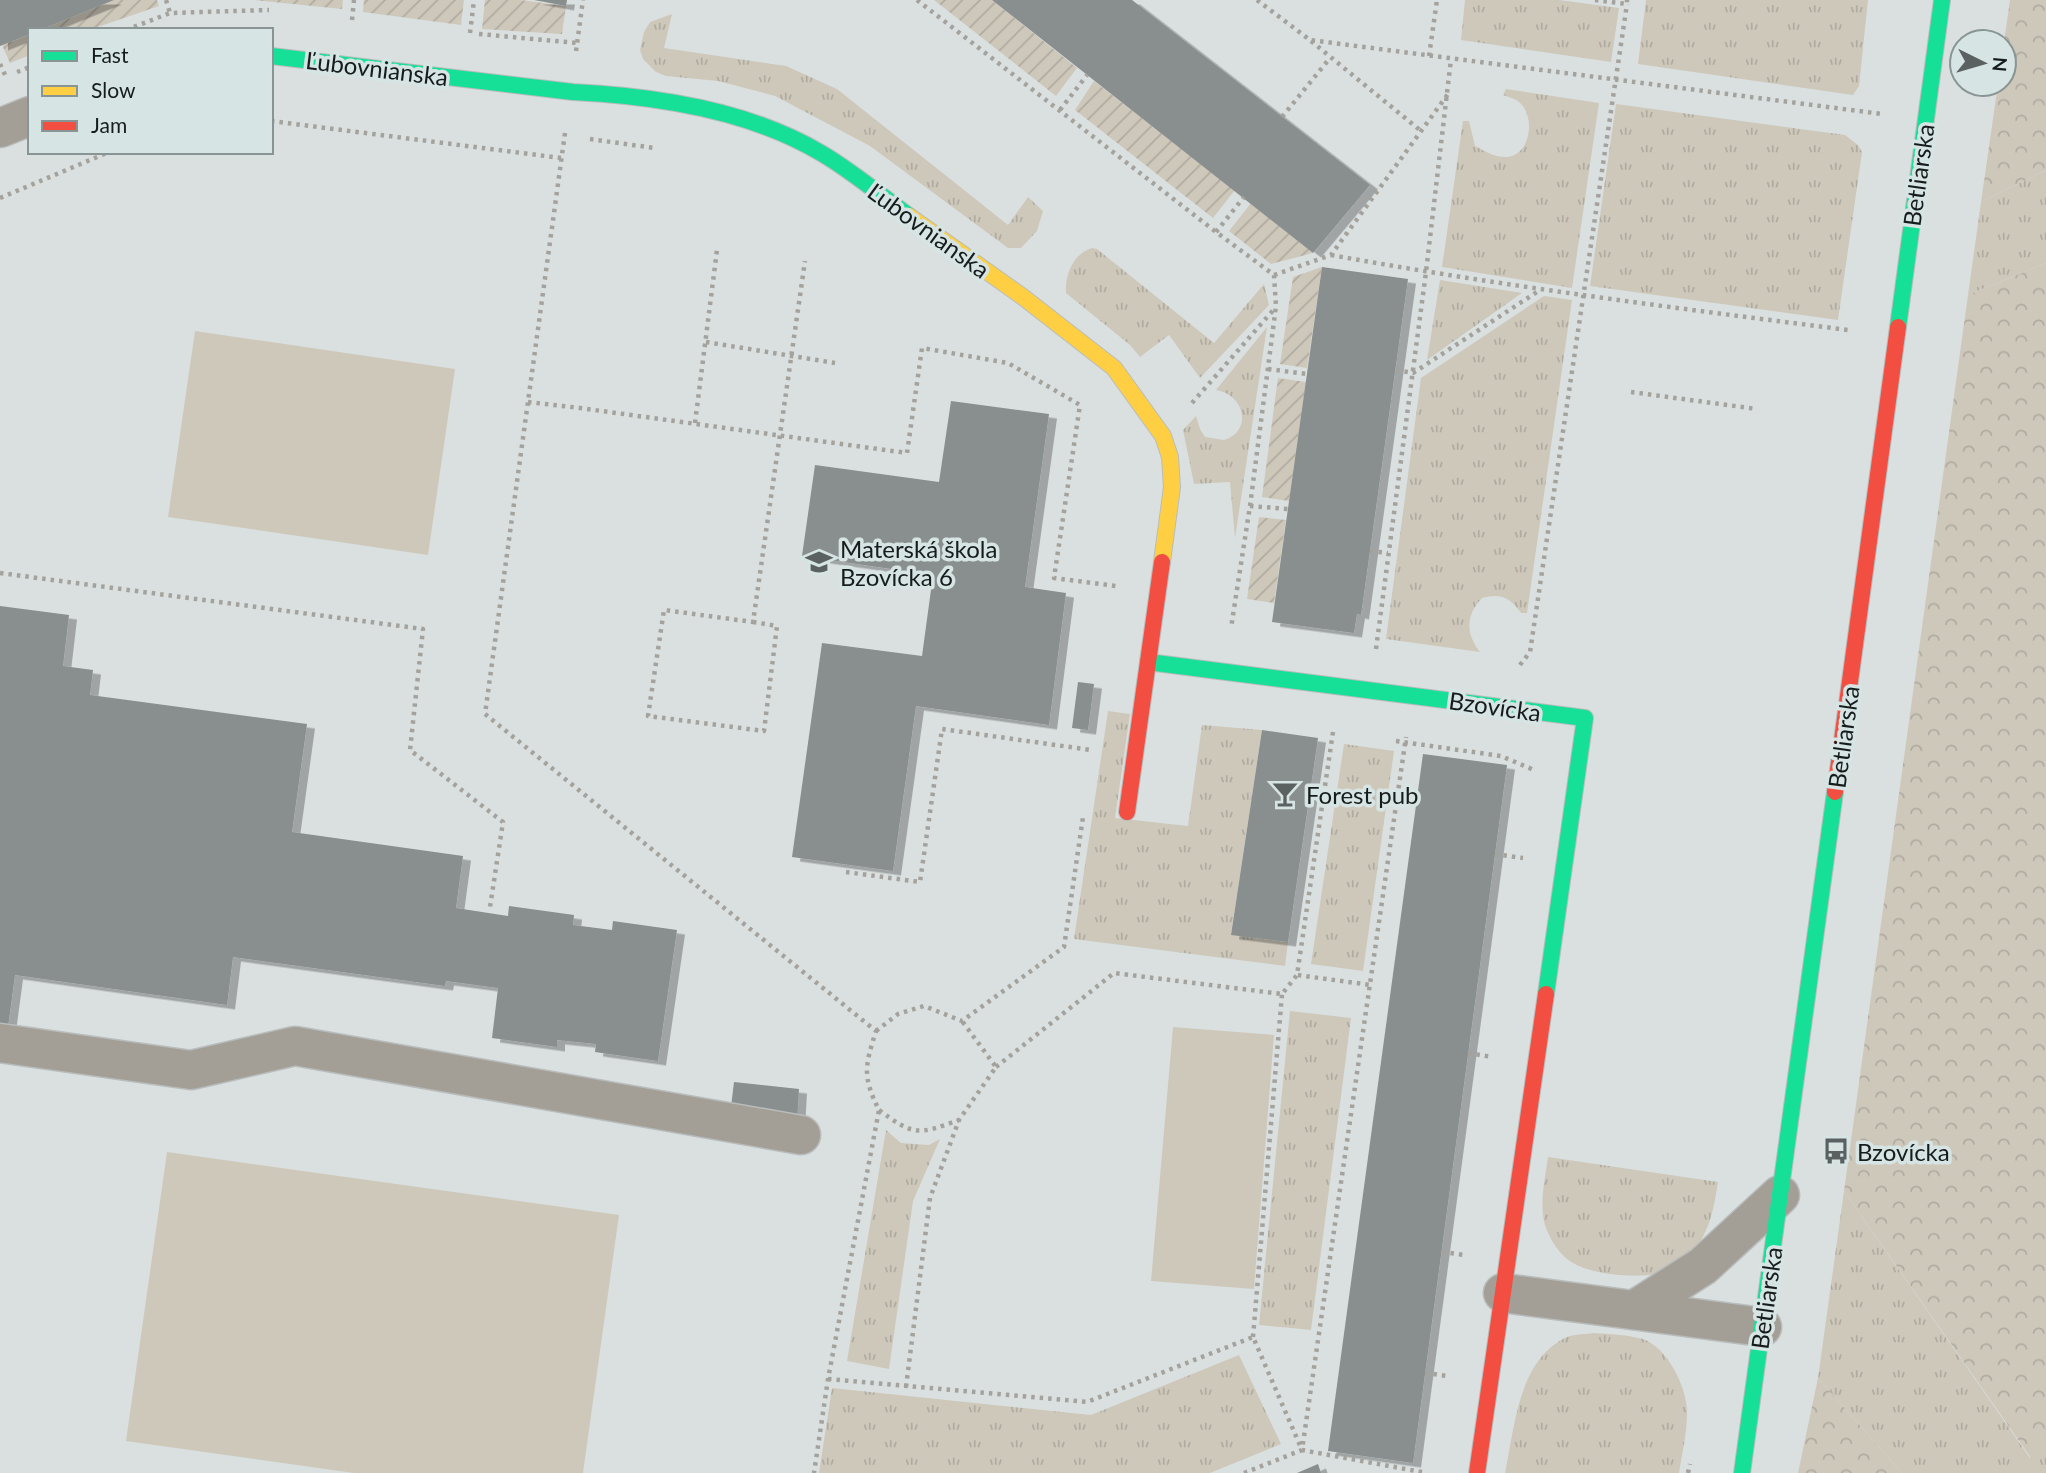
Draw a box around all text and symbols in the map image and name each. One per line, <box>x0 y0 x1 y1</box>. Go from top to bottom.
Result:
legend <box>28 28 273 154</box>
north arrow <box>1948 28 2018 98</box>
text: Fast <box>91 42 129 67</box>
street label: Ľubovnianska <box>304 45 450 91</box>
text: N <box>1988 56 2013 73</box>
text: Slow <box>91 77 136 102</box>
text: Jam <box>91 112 127 137</box>
street label: Betliarska <box>1896 122 1940 228</box>
street label: Ľubovnianska <box>863 176 995 284</box>
place label: Materská škola Bzovícka 6 <box>840 534 997 591</box>
school or university icon: Materská škola Bzovícka 6 <box>804 547 834 577</box>
street label: Betliarska <box>1821 684 1865 790</box>
street label: Bzovícka <box>1447 685 1543 727</box>
bar icon: Forest pub <box>1270 779 1300 809</box>
place label: Forest pub <box>1306 780 1418 809</box>
bus stop icon: Bzovícka <box>1821 1136 1851 1166</box>
place label: Bzovícka <box>1857 1137 1950 1166</box>
street label: Betliarska <box>1744 1245 1788 1351</box>

